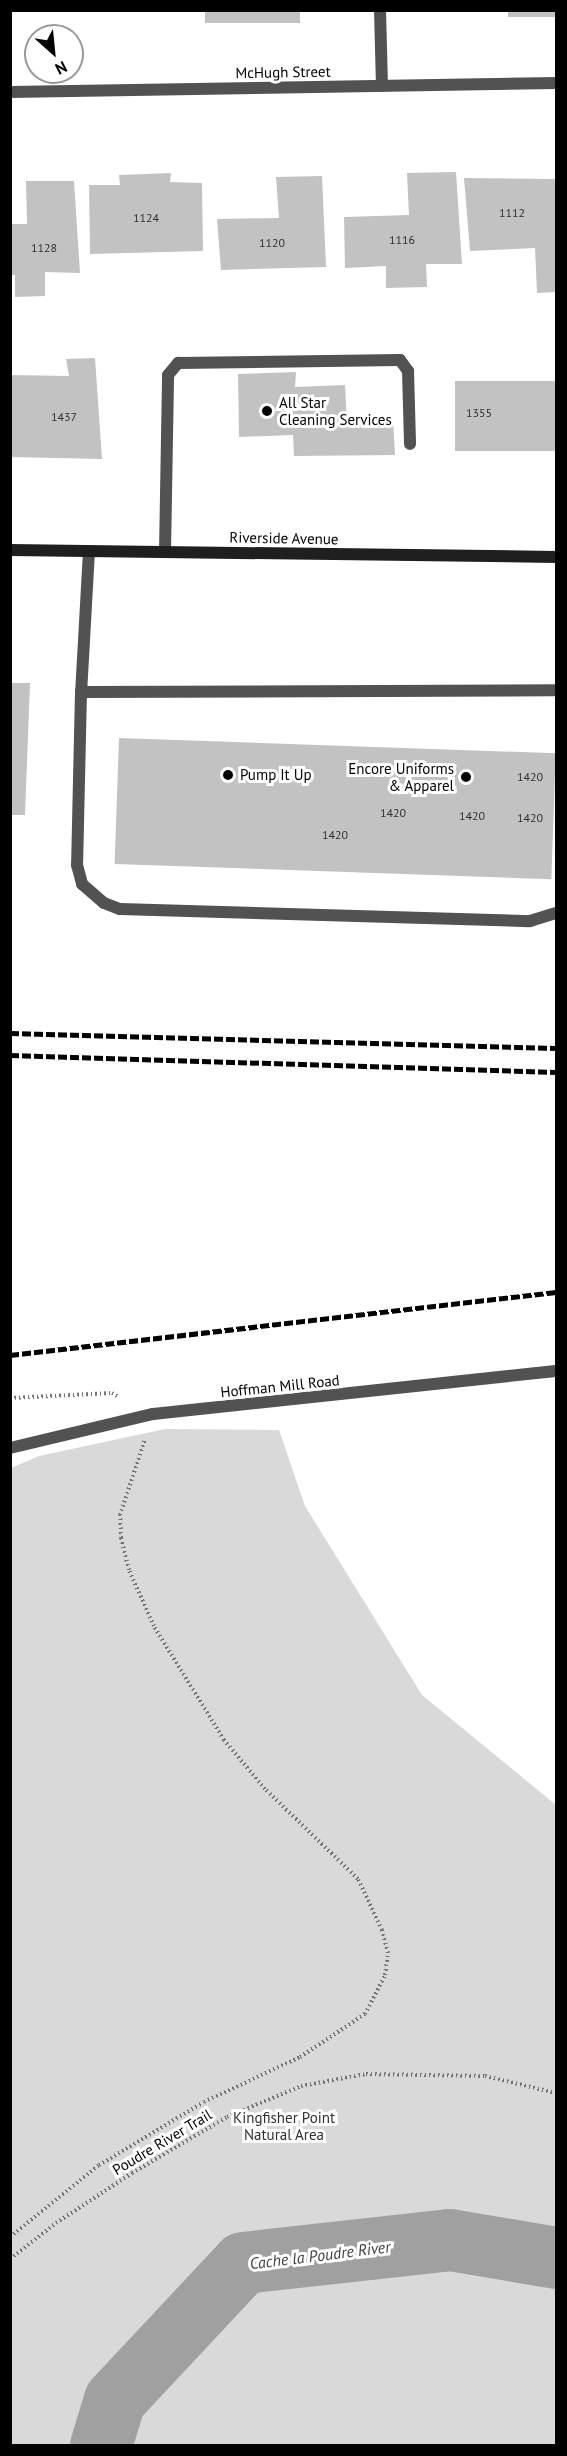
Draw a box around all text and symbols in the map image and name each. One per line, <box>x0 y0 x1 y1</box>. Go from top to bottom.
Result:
north arrow <box>24 24 84 84</box>
text: N <box>52 57 70 80</box>
street label: McHugh Street <box>235 62 331 82</box>
house number: 1112 <box>499 206 525 220</box>
house number: 1124 <box>133 211 159 225</box>
house number: 1116 <box>389 233 415 247</box>
house number: 1120 <box>259 236 285 250</box>
house number: 1128 <box>31 241 57 255</box>
place label: All Star Cleaning Services <box>279 393 392 428</box>
marker: All Star Cleaning Services <box>260 404 274 418</box>
house number: 1355 <box>466 406 492 420</box>
house number: 1437 <box>51 410 77 424</box>
street label: Riverside Avenue <box>229 528 339 548</box>
place label: Encore Uniforms & Apparel <box>348 759 454 794</box>
place label: Pump It Up <box>240 766 312 784</box>
marker: Pump It Up <box>221 768 235 782</box>
marker: Encore Uniforms & Apparel <box>459 770 473 784</box>
house number: 1420 <box>517 770 543 784</box>
house number: 1420 <box>380 806 406 820</box>
house number: 1420 <box>459 809 485 823</box>
house number: 1420 <box>517 811 543 825</box>
house number: 1420 <box>322 828 348 842</box>
street label: Hoffman Mill Road <box>220 1371 340 1401</box>
street label: Poudre River Trail <box>109 2105 215 2179</box>
park label: Kingfisher Point Natural Area <box>233 2108 335 2143</box>
water label: Cache la Poudre River <box>249 2237 391 2273</box>

